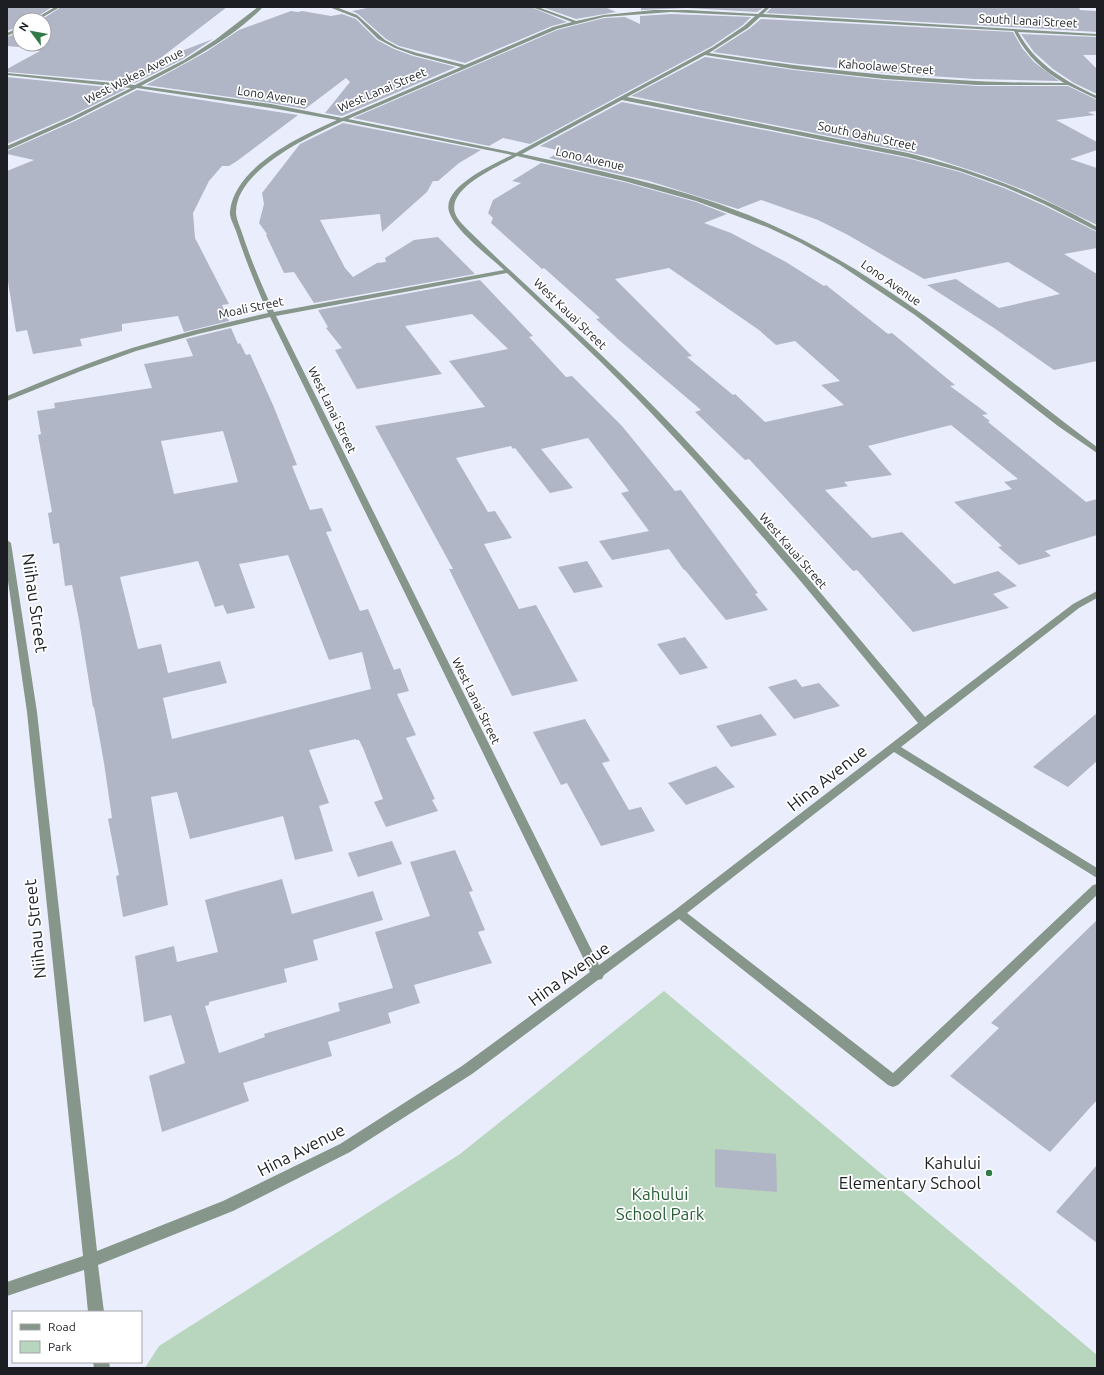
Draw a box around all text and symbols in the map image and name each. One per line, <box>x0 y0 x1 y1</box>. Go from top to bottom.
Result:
street label: South Lanai Street <box>978 11 1078 30</box>
north arrow <box>12 12 52 52</box>
text: N <box>16 20 31 33</box>
street label: West Wakea Avenue <box>82 45 185 106</box>
street label: Kahoolawe Street <box>838 57 935 76</box>
street label: West Lanai Street <box>336 65 428 114</box>
street label: Lono Avenue <box>236 84 308 107</box>
street label: South Oahu Street <box>817 119 918 152</box>
street label: Lono Avenue <box>554 144 626 173</box>
street label: Lono Avenue <box>859 257 924 308</box>
street label: West Kauai Street <box>531 276 610 352</box>
street label: Moali Street <box>217 294 285 321</box>
street label: West Lanai Street <box>306 364 359 455</box>
street label: West Kauai Street <box>757 510 830 591</box>
street label: Niihau Street <box>19 552 52 654</box>
street label: West Lanai Street <box>450 655 503 746</box>
street label: Hina Avenue <box>783 741 870 815</box>
street label: Niihau Street <box>20 878 49 980</box>
street label: Hina Avenue <box>524 938 613 1009</box>
street label: Hina Avenue <box>254 1119 348 1180</box>
place label: Kahului Elementary School <box>839 1153 981 1192</box>
marker: Kahului Elementary School <box>984 1168 994 1178</box>
park label: Kahului School Park <box>616 1184 705 1223</box>
legend <box>12 1311 142 1363</box>
text: Road <box>48 1320 76 1333</box>
text: Park <box>48 1340 72 1353</box>

